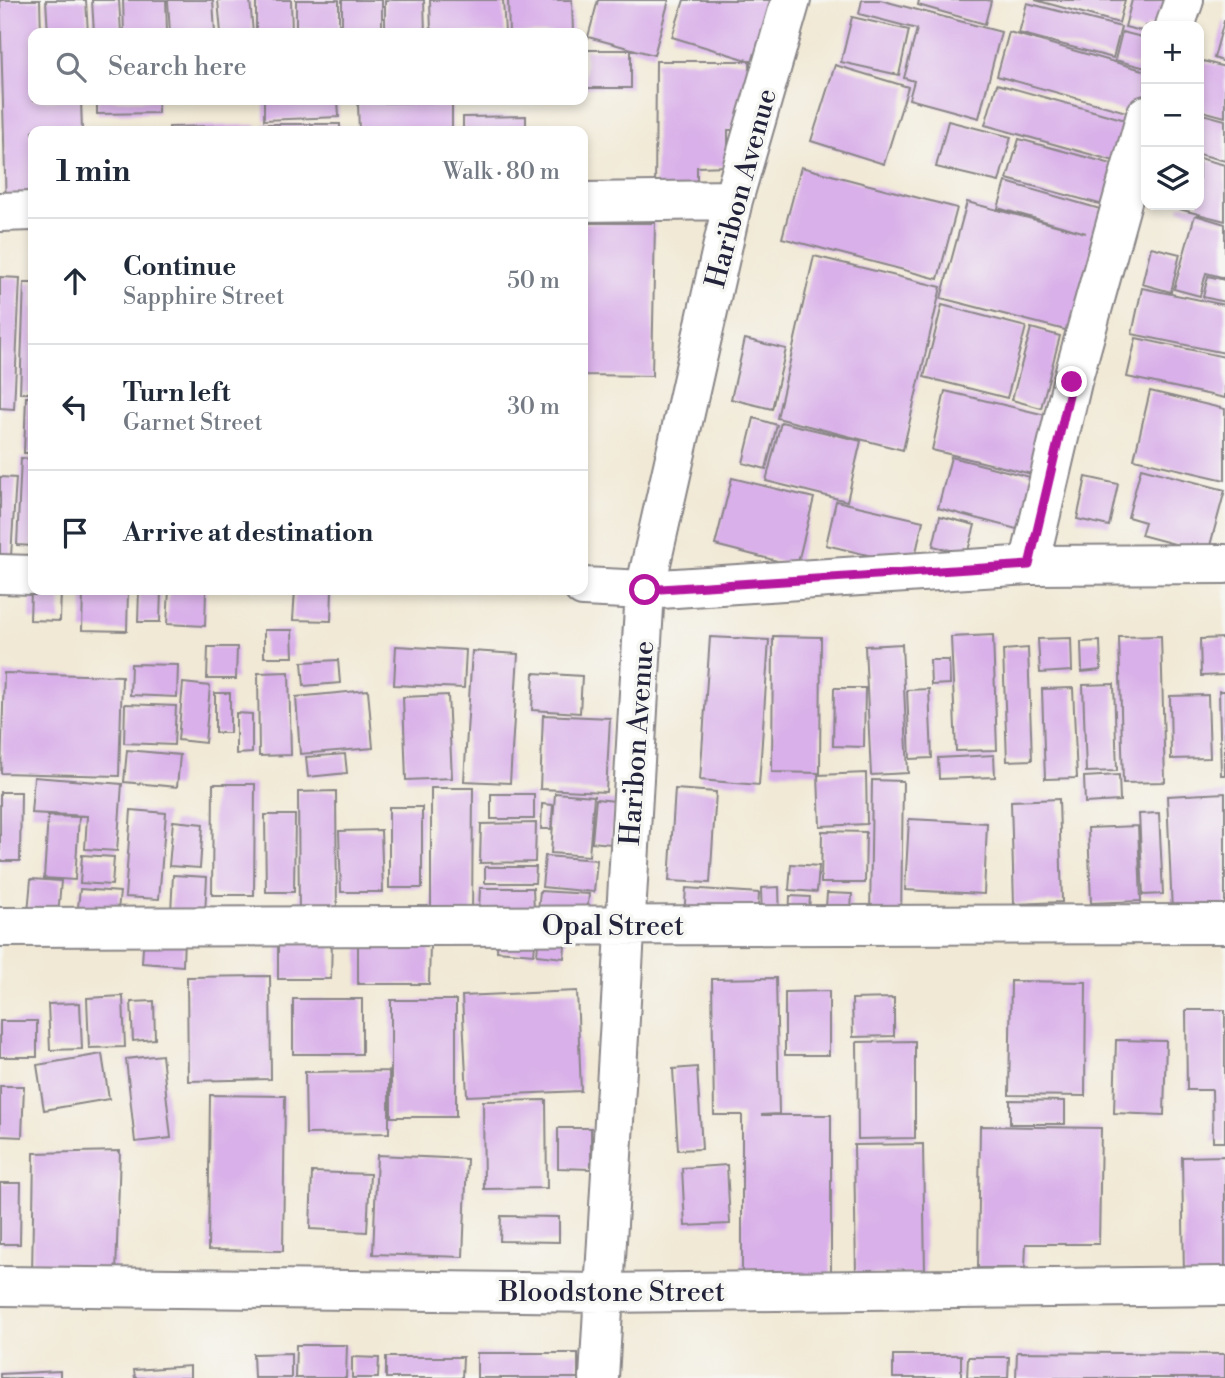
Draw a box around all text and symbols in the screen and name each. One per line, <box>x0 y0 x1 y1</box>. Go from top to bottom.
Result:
map controls <box>1141 21 1204 210</box>
button: + <box>1141 21 1204 84</box>
search box <box>28 28 588 105</box>
icon: search <box>52 48 90 86</box>
text: Search here <box>108 51 247 83</box>
button: − <box>1141 84 1204 147</box>
street label: Haribon Avenue <box>698 85 785 292</box>
button: layers <box>1141 147 1204 210</box>
text: 1 min <box>56 153 131 191</box>
text: Walk · 80 m <box>443 158 560 186</box>
text: Continue <box>123 251 236 283</box>
icon: ahead <box>56 262 94 300</box>
text: 50 m <box>507 267 560 295</box>
text: Sapphire Street <box>123 283 284 311</box>
route end <box>1056 366 1087 397</box>
text: Turn left <box>123 377 231 409</box>
icon: left <box>56 388 94 426</box>
text: 30 m <box>507 393 560 421</box>
text: Garnet Street <box>123 409 263 437</box>
icon: arrive <box>56 514 94 552</box>
text: Arrive at destination <box>123 517 373 549</box>
route start <box>629 574 660 605</box>
street label: Haribon Avenue <box>613 640 662 847</box>
street label: Opal Street <box>542 909 684 944</box>
street label: Bloodstone Street <box>498 1275 725 1310</box>

